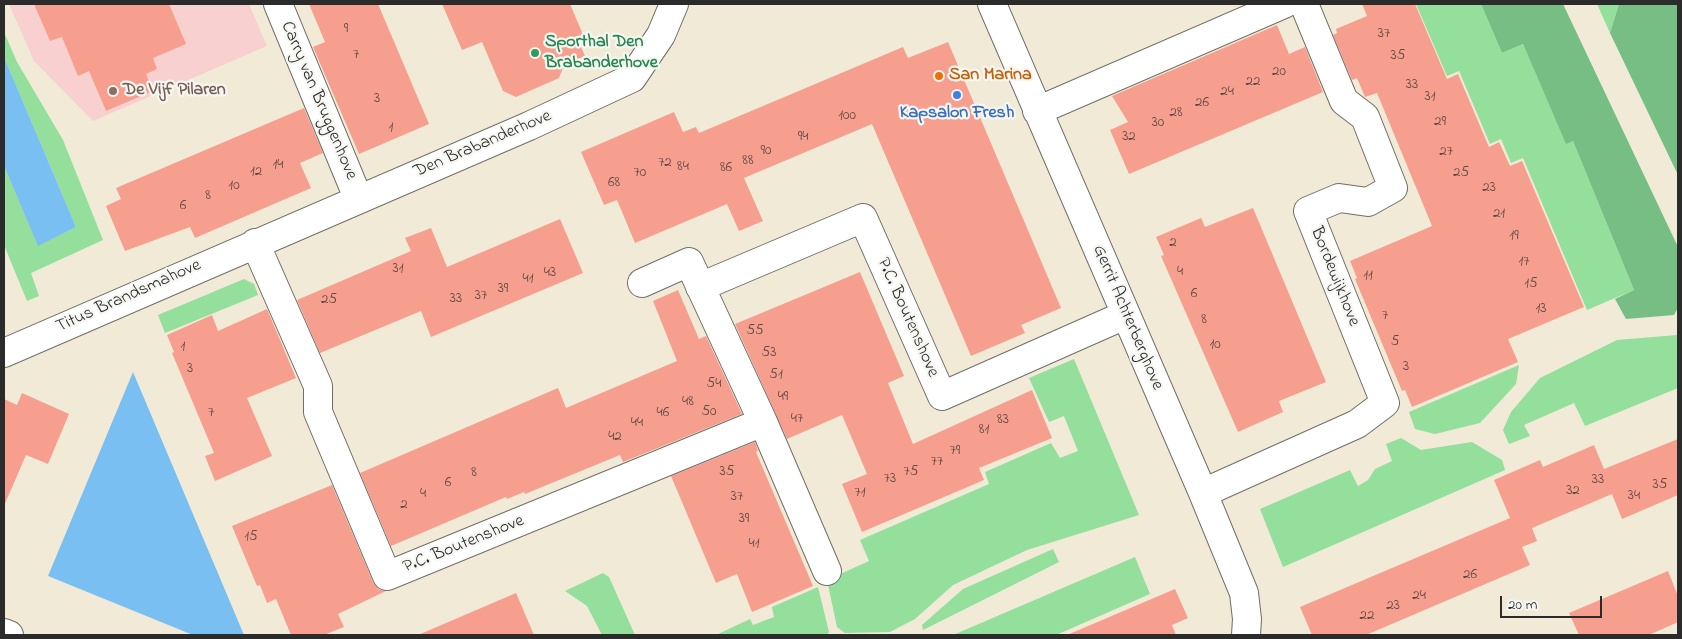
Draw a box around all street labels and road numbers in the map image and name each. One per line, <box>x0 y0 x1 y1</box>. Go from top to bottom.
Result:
street label: Carry van Bruggenhove <box>275 19 361 183</box>
street label: Den Brabanderhove <box>411 106 555 184</box>
street label: Bordewijkhove <box>1304 224 1364 330</box>
street label: Gerrit Achterberghove <box>1087 242 1167 394</box>
street label: Titus Brandsmahove <box>53 255 205 339</box>
street label: P.C. Boutenshove <box>871 255 943 381</box>
street label: P.C. Boutenshove <box>400 511 528 579</box>

